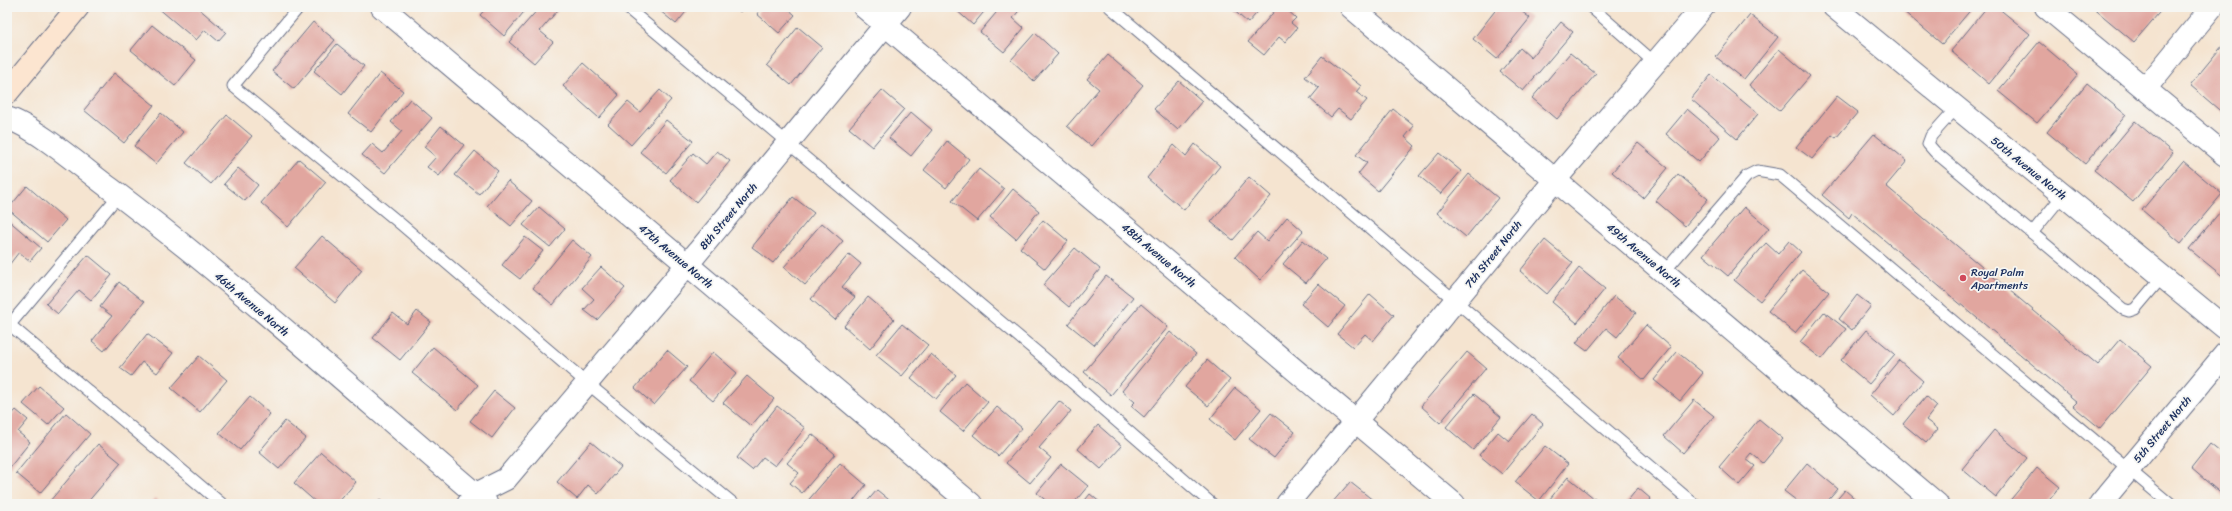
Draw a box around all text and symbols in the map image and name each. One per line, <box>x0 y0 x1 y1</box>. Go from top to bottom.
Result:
street label: 50th Avenue North <box>1987 132 2071 205</box>
street label: 8th Street North <box>694 178 762 254</box>
street label: 7th Street North <box>1460 216 1527 292</box>
street label: 48th Avenue North <box>1117 218 1201 293</box>
street label: 49th Avenue North <box>1602 218 1686 293</box>
street label: 47th Avenue North <box>634 219 717 294</box>
place label: Royal Palm Apartments <box>1970 263 2029 295</box>
street label: 46th Avenue North <box>210 267 293 342</box>
marker: Royal Palm Apartments <box>1958 273 1968 283</box>
street label: 5th Street North <box>2128 391 2197 467</box>

